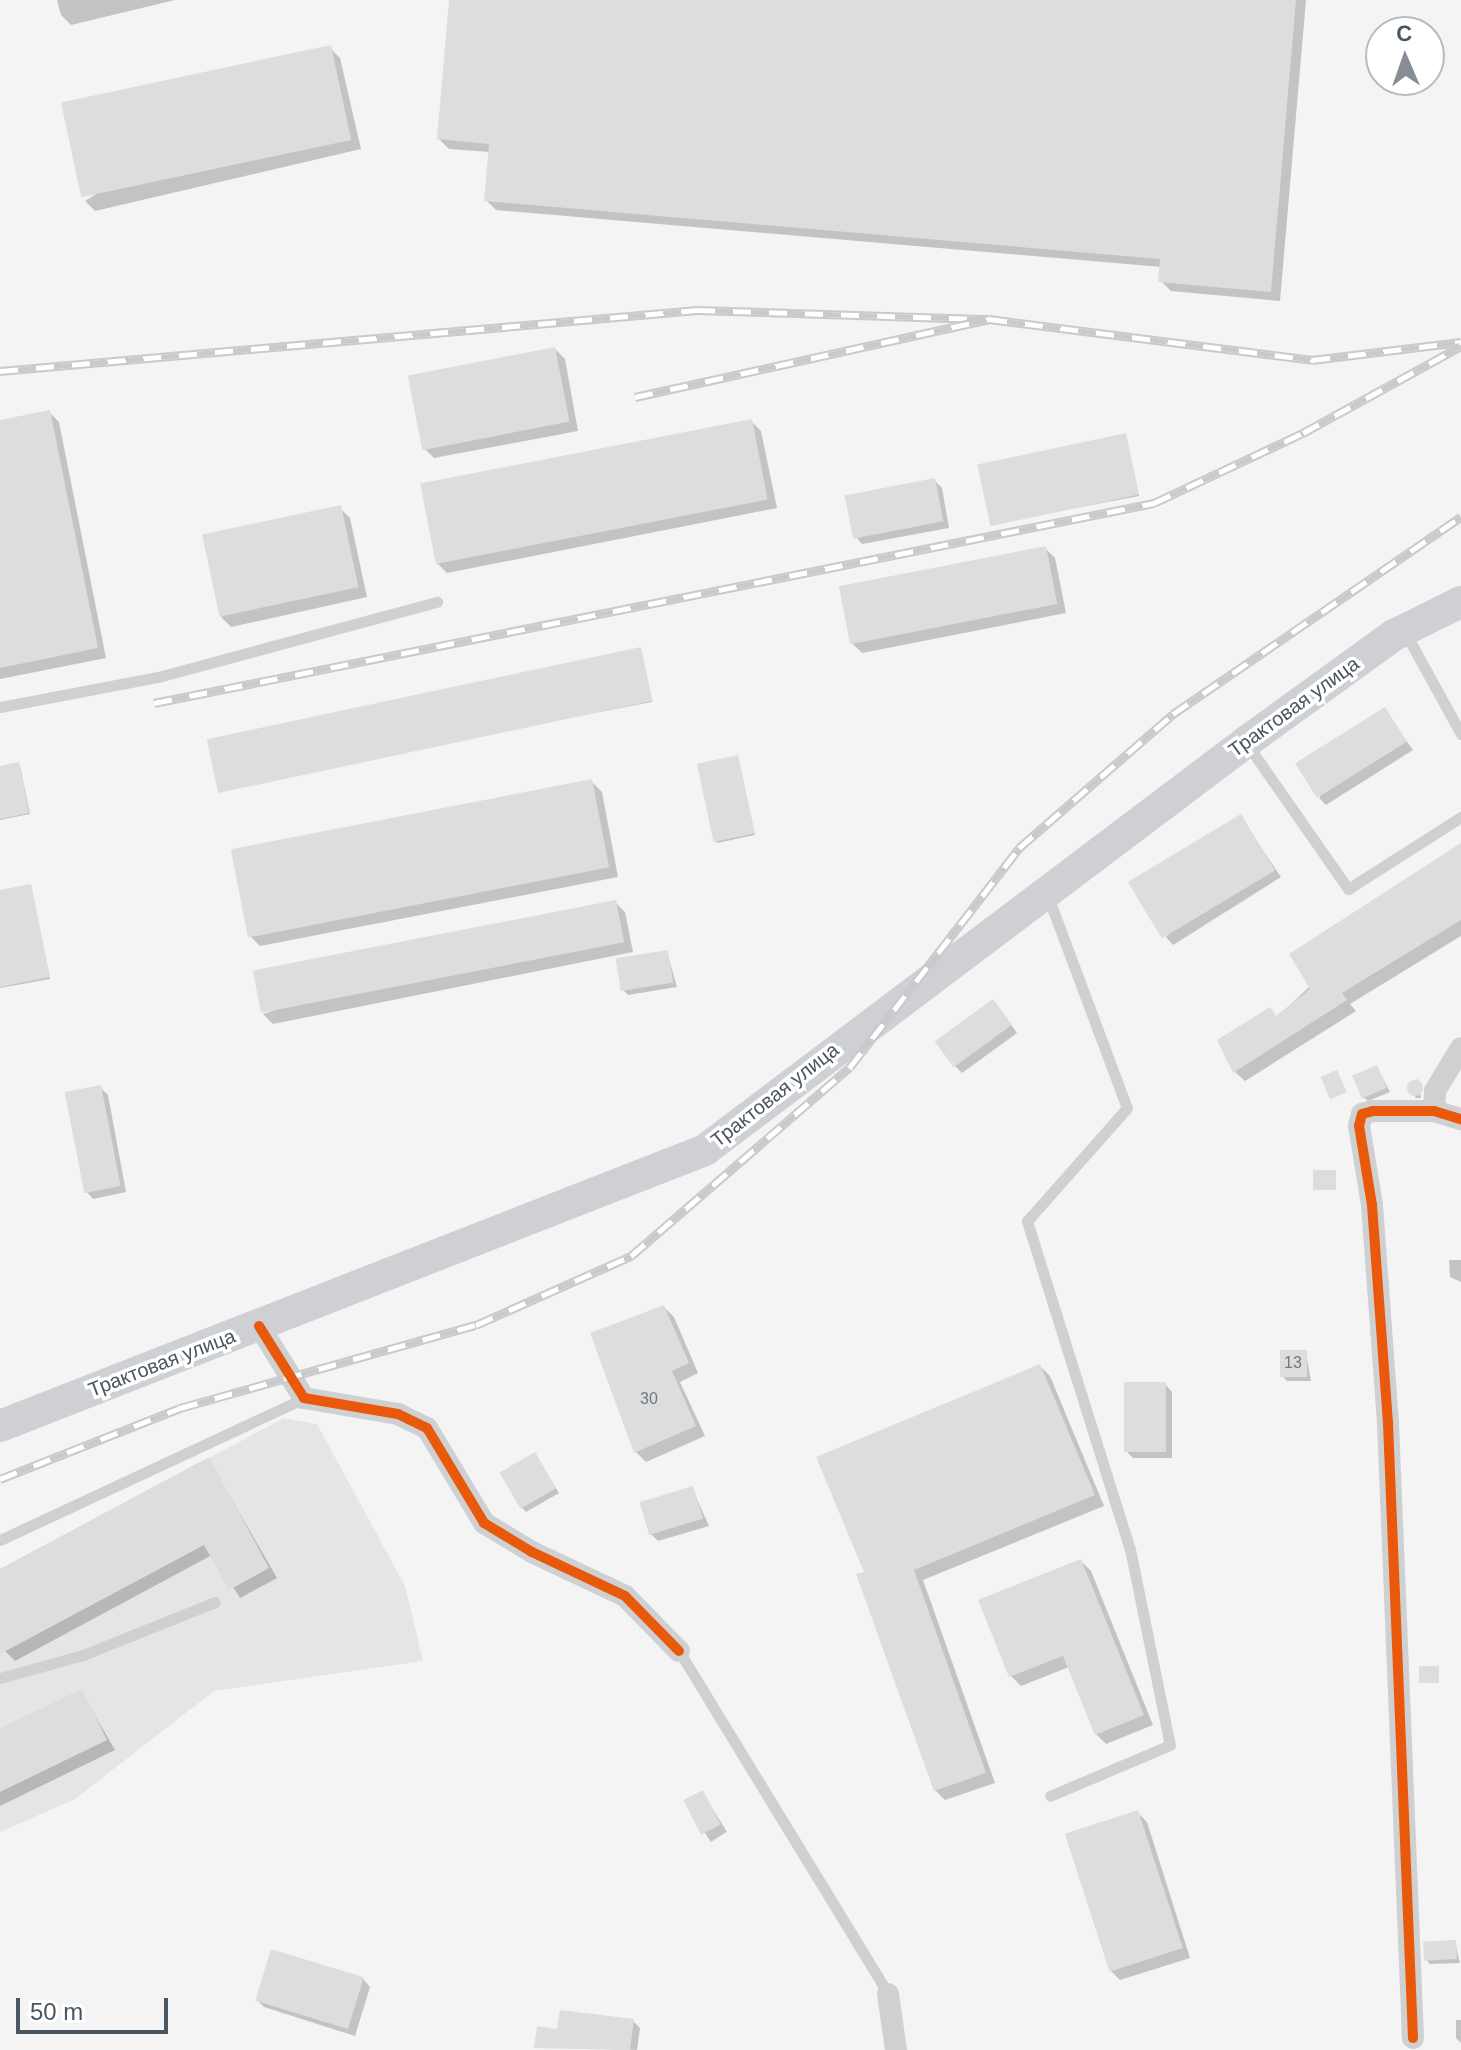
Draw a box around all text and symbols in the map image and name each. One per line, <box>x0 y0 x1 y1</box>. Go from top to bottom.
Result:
north arrow <box>1365 16 1445 96</box>
text: С <box>1396 21 1413 46</box>
street label: Трактовая улица <box>1224 652 1364 762</box>
street label: Трактовая улица <box>706 1038 844 1152</box>
street label: Трактовая улица <box>85 1324 239 1402</box>
house number: 13 <box>1284 1353 1302 1373</box>
house number: 30 <box>640 1389 658 1409</box>
scale bar <box>20 1982 172 2032</box>
text: 50 m <box>30 1998 83 2025</box>

